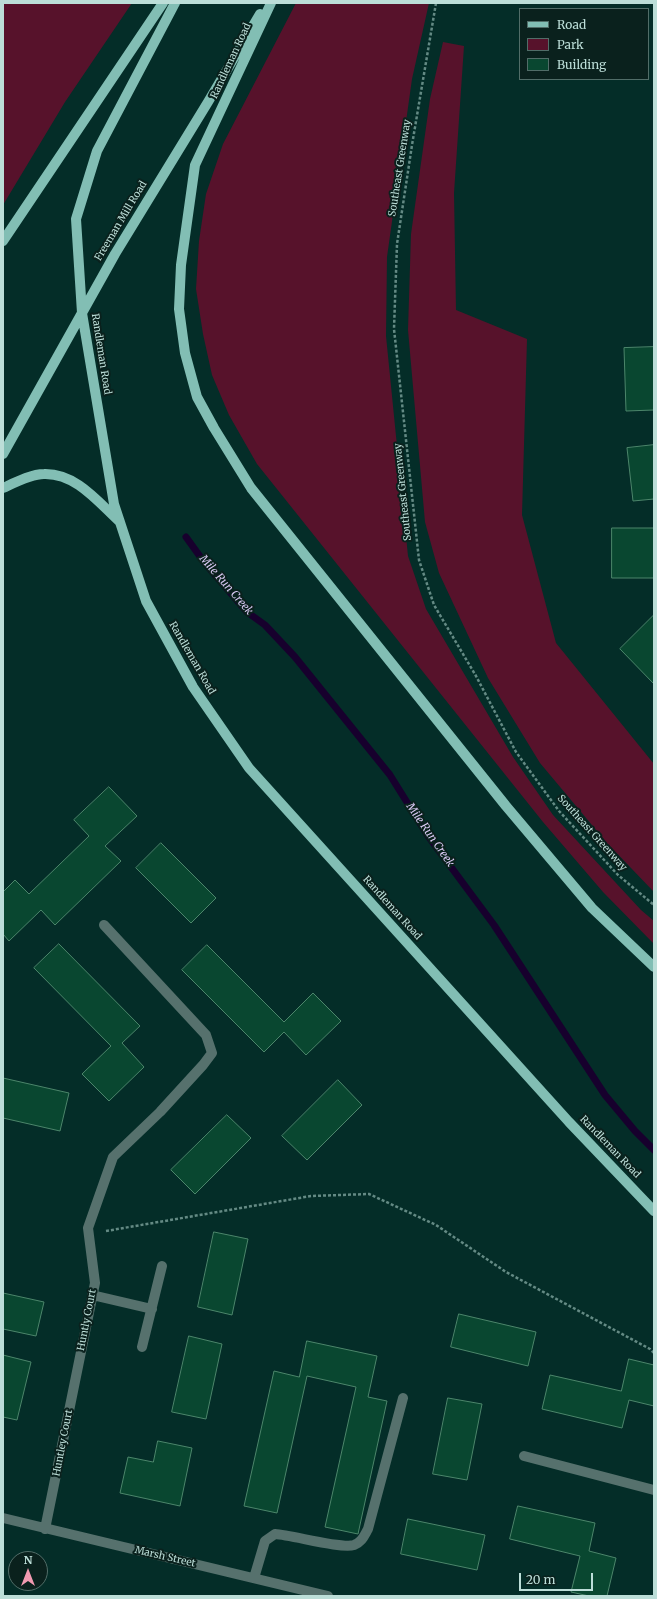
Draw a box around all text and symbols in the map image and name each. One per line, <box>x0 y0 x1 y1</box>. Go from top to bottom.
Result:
legend <box>519 8 649 80</box>
text: Road <box>557 17 586 32</box>
street label: Randleman Road <box>208 21 254 101</box>
text: Park <box>557 37 584 52</box>
text: Building <box>557 57 606 72</box>
street label: Southeast Greenway <box>386 119 414 217</box>
street label: Freeman Mill Road <box>92 179 150 263</box>
street label: Randleman Road <box>89 313 113 395</box>
street label: Southeast Greenway <box>392 443 414 541</box>
water label: Mile Run Creek <box>196 552 256 618</box>
street label: Randleman Road <box>166 620 218 696</box>
street label: Southeast Greenway <box>555 793 629 873</box>
water label: Mile Run Creek <box>403 800 457 870</box>
street label: Randleman Road <box>360 874 424 942</box>
street label: Randleman Road <box>577 1113 643 1181</box>
street label: Huntly Court <box>75 1288 99 1352</box>
street label: Huntley Court <box>51 1409 75 1477</box>
street label: Marsh Street <box>133 1544 197 1570</box>
north arrow <box>8 1551 48 1591</box>
text: N <box>24 1553 32 1567</box>
scale bar <box>521 1565 595 1591</box>
text: 20 m <box>526 1572 555 1587</box>

